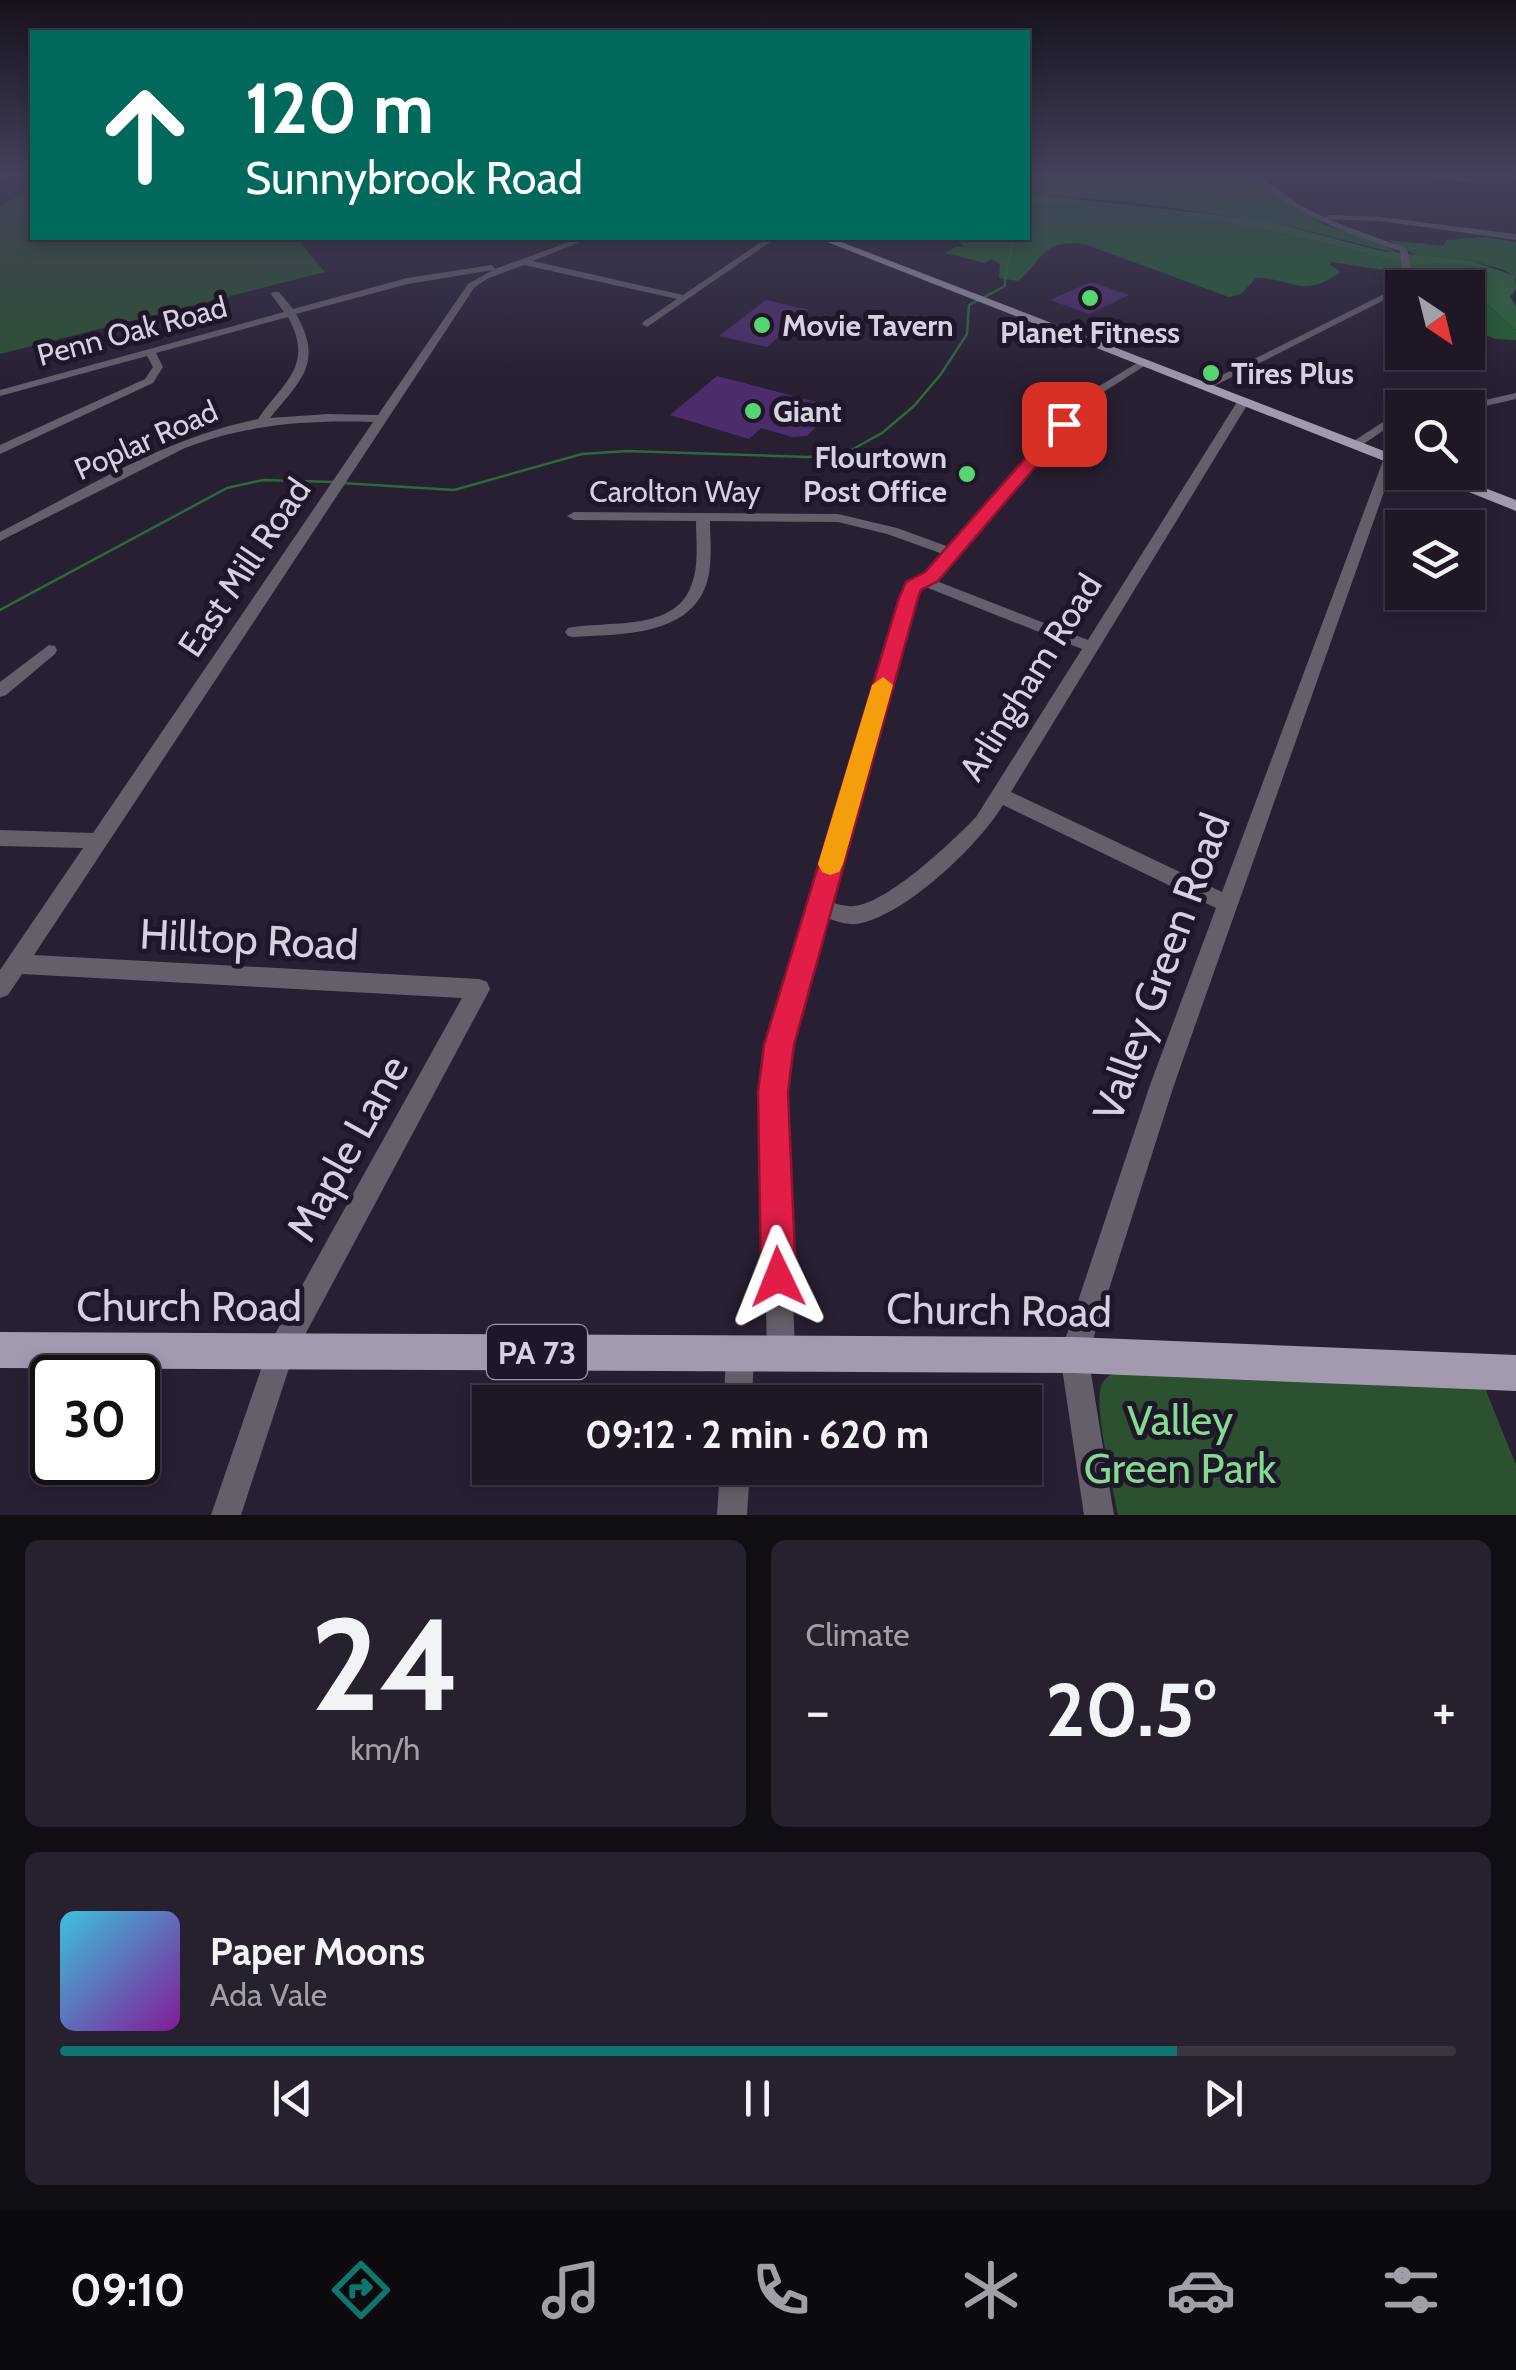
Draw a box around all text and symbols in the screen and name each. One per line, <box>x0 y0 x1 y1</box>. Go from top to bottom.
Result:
text: 120 m <box>245 65 434 151</box>
icon: ahead <box>80 70 210 200</box>
text: Sunnybrook Road <box>245 151 583 205</box>
north arrow <box>1385 270 1485 370</box>
map controls <box>1385 270 1485 610</box>
marker: Planet Fitness <box>1079 287 1101 309</box>
street label: Penn Oak Road <box>33 288 231 374</box>
place label: Movie Tavern <box>782 307 954 344</box>
marker: Movie Tavern <box>751 314 773 336</box>
place label: Planet Fitness <box>1000 314 1180 351</box>
place label: Tires Plus <box>1231 355 1354 392</box>
marker: Tires Plus <box>1200 362 1222 384</box>
pin <box>1022 382 1107 467</box>
button: search <box>1385 390 1485 490</box>
street label: Poplar Road <box>69 392 223 488</box>
place label: Giant <box>773 393 842 430</box>
icon: arrive <box>1037 397 1092 452</box>
marker: Giant <box>742 400 764 422</box>
place label: Flourtown Post Office <box>803 439 947 510</box>
marker: Flourtown Post Office <box>956 463 978 485</box>
street label: East Mill Road <box>169 470 319 664</box>
street label: Carolton Way <box>589 473 761 510</box>
button: layers <box>1385 510 1485 610</box>
street label: Arlingham Road <box>949 566 1111 788</box>
street label: Valley Green Road <box>1081 806 1241 1128</box>
street label: Hilltop Road <box>138 907 360 971</box>
street label: Maple Lane <box>275 1046 419 1250</box>
position arrow <box>726 1225 830 1329</box>
street label: Church Road <box>76 1280 302 1332</box>
street label: Church Road <box>886 1282 1112 1338</box>
road number: PA 73 <box>487 1325 587 1379</box>
speed limit sign: 30 <box>30 1355 160 1485</box>
park label: Valley Green Park <box>1084 1394 1276 1494</box>
text: 09:12 · 2 min · 620 m <box>585 1411 929 1458</box>
text: 24 <box>310 1585 460 1743</box>
text: Climate <box>806 1615 910 1654</box>
text: 20.5° <box>1046 1664 1216 1755</box>
text: − <box>806 1677 830 1744</box>
text: + <box>1432 1677 1456 1744</box>
text: km/h <box>350 1729 420 1768</box>
text: Paper Moons <box>210 1928 425 1975</box>
text: Ada Vale <box>210 1975 327 2014</box>
icon: previous <box>265 2071 320 2126</box>
icon: pause <box>730 2071 785 2126</box>
icon: next <box>1196 2071 1251 2126</box>
icon: directions <box>326 2255 396 2325</box>
icon: music <box>536 2255 606 2325</box>
icon: phone <box>746 2255 816 2325</box>
icon: climate <box>956 2255 1026 2325</box>
icon: car <box>1166 2255 1236 2325</box>
icon: filters <box>1376 2255 1446 2325</box>
text: 09:10 <box>70 2263 185 2317</box>

